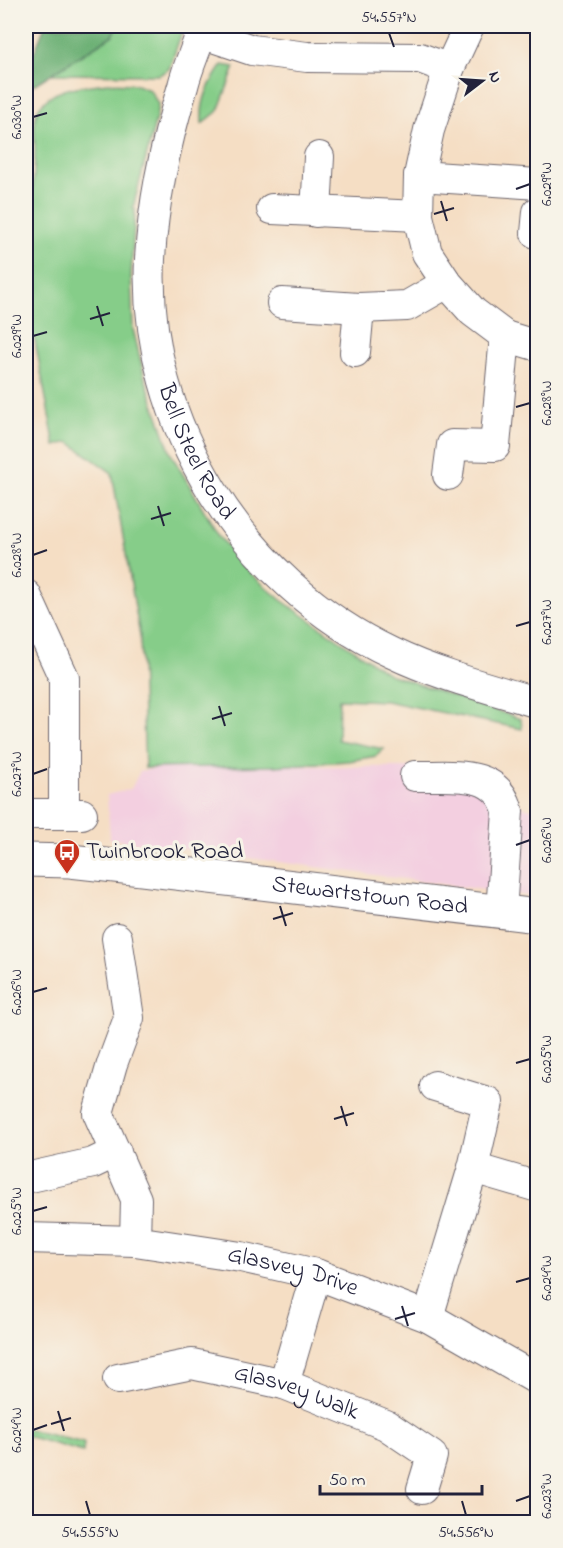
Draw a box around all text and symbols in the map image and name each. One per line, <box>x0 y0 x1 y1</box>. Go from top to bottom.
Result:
text: 54.557°N <box>361 7 417 29</box>
north arrow <box>452 51 512 111</box>
text: N <box>481 69 508 86</box>
text: 6.030°W <box>6 95 28 139</box>
text: 6.029°W <box>536 162 558 206</box>
text: 6.029°W <box>6 314 28 358</box>
street label: Bell Steel Road <box>148 379 244 528</box>
text: 6.028°W <box>536 381 558 425</box>
text: 6.028°W <box>6 533 28 577</box>
text: 6.027°W <box>536 599 558 645</box>
text: 6.027°W <box>6 751 28 797</box>
text: 6.026°W <box>536 817 558 863</box>
place label: Twinbrook Road <box>86 835 244 870</box>
bus stop icon: Twinbrook Road <box>52 837 82 875</box>
street label: Stewartstown Road <box>270 867 470 925</box>
text: 6.026°W <box>6 969 28 1015</box>
text: 6.025°W <box>536 1035 558 1083</box>
text: 6.025°W <box>6 1187 28 1235</box>
street label: Glasvey Drive <box>225 1238 364 1306</box>
text: 6.024°W <box>536 1255 558 1301</box>
street label: Glasvey Walk <box>231 1356 365 1430</box>
text: 6.024°W <box>6 1407 28 1453</box>
scale bar <box>320 1458 482 1496</box>
text: 50 m <box>329 1468 366 1494</box>
text: 6.023°W <box>536 1473 558 1519</box>
text: 54.555°N <box>61 1522 119 1544</box>
text: 54.556°N <box>438 1522 494 1544</box>

